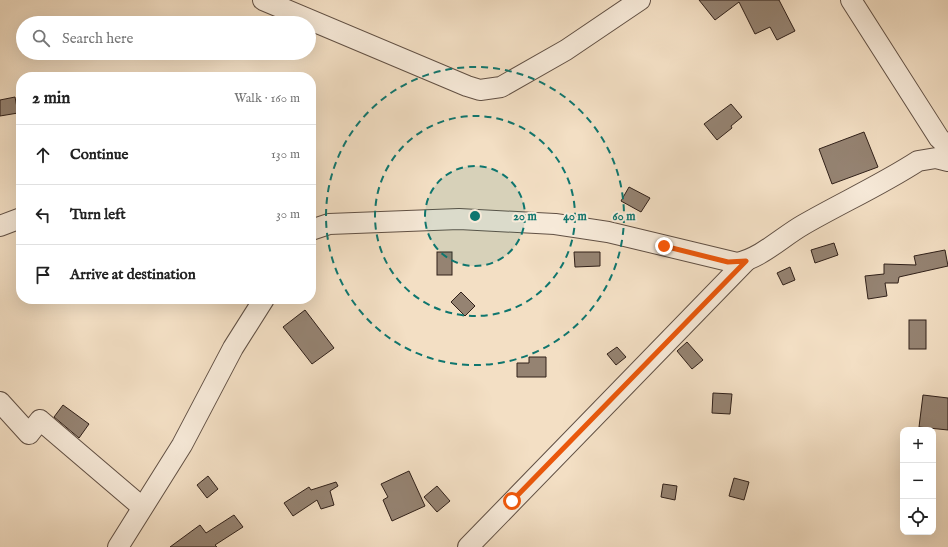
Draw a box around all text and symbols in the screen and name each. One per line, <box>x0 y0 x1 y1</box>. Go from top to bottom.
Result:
search box <box>16 16 316 60</box>
icon: search <box>30 27 52 49</box>
text: Search here <box>62 29 133 48</box>
text: 2 min <box>32 88 70 109</box>
text: Walk · 160 m <box>234 90 300 107</box>
icon: ahead <box>32 144 54 166</box>
text: Continue <box>70 145 128 164</box>
text: 130 m <box>271 146 300 163</box>
icon: left <box>32 204 54 226</box>
text: Turn left <box>70 205 126 224</box>
text: 30 m <box>276 206 300 223</box>
centre of rings <box>468 209 482 223</box>
text: 20 m <box>513 209 537 224</box>
text: 40 m <box>563 209 588 224</box>
text: 60 m <box>613 209 636 224</box>
route end <box>655 237 673 255</box>
icon: arrive <box>32 264 54 286</box>
text: Arrive at destination <box>70 265 196 284</box>
map controls <box>900 427 936 535</box>
button: + <box>900 427 936 463</box>
button: − <box>900 463 936 499</box>
route start <box>503 492 521 510</box>
button: locate <box>900 499 936 535</box>

